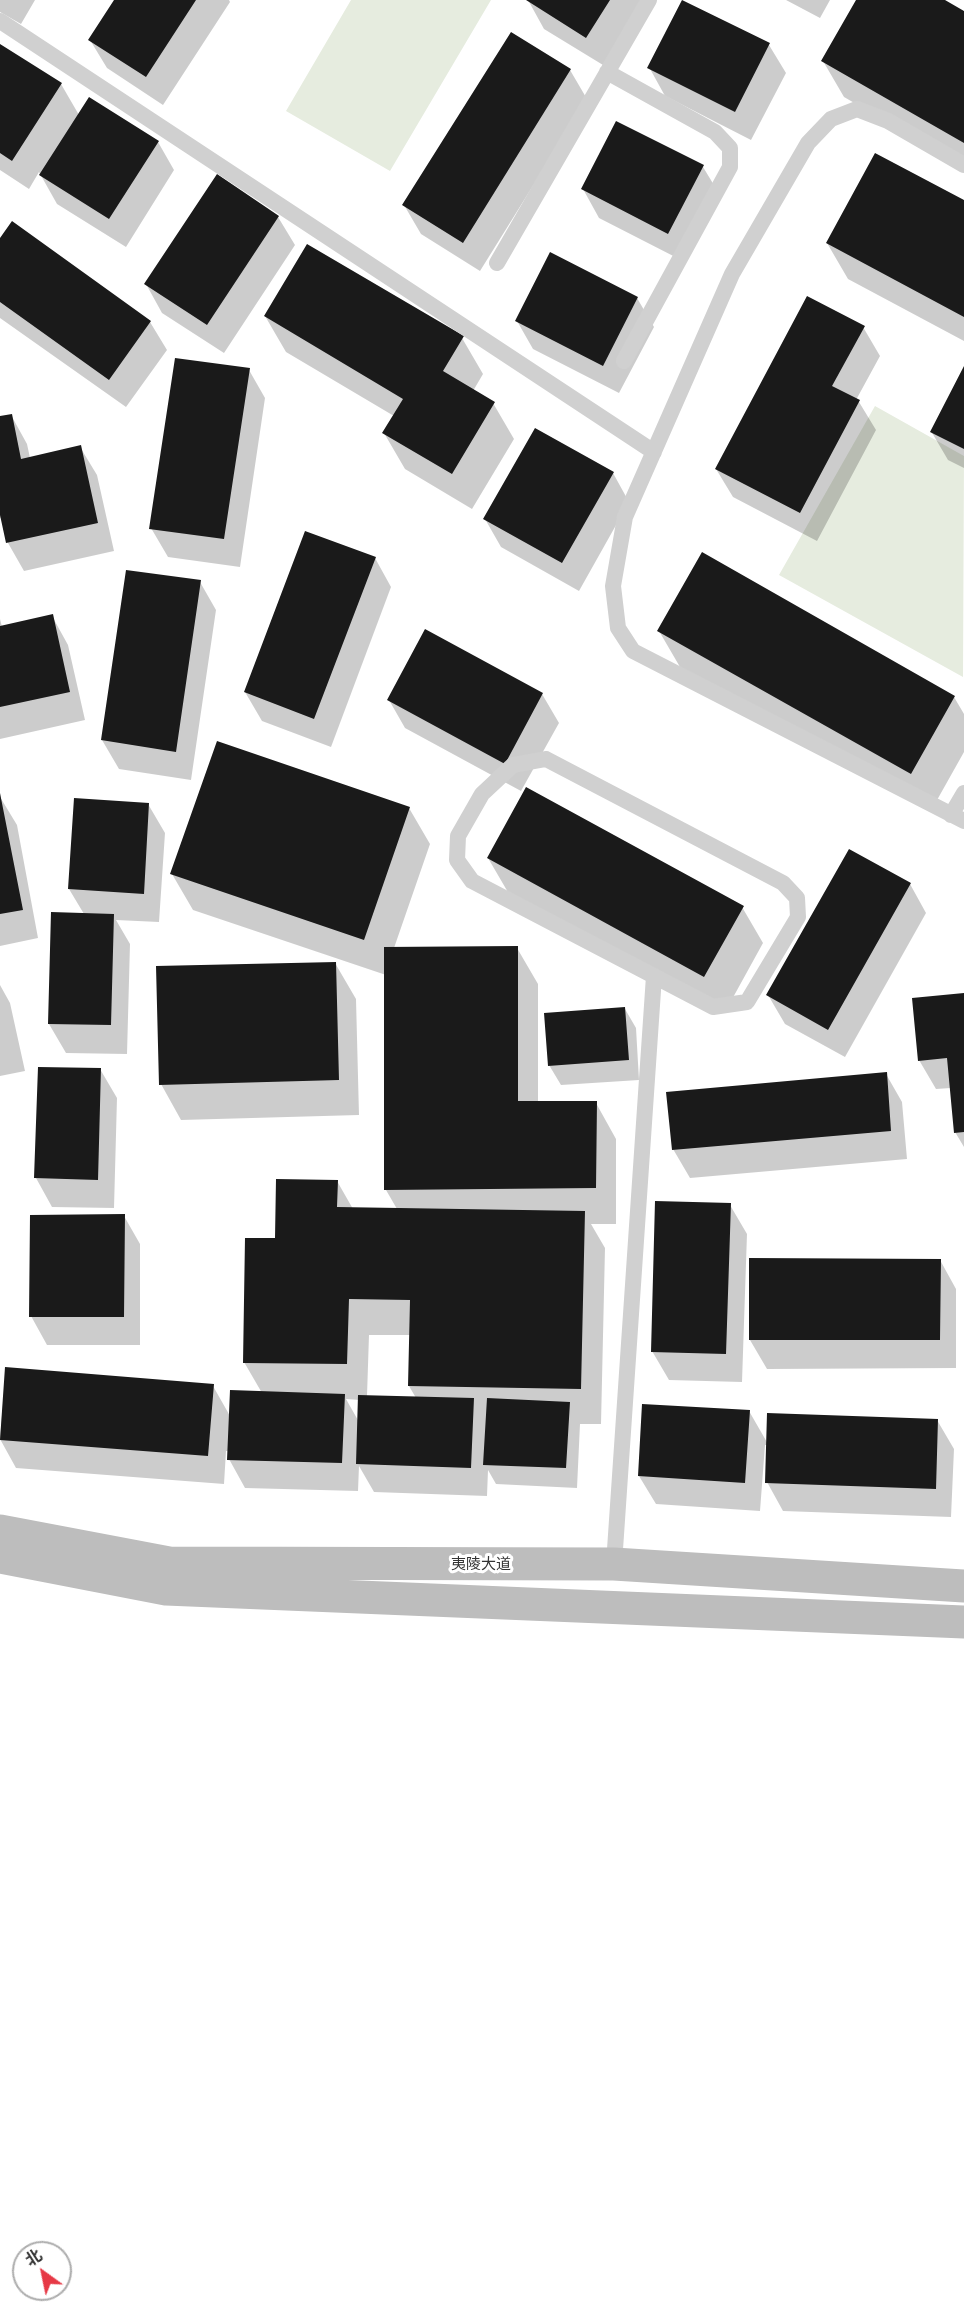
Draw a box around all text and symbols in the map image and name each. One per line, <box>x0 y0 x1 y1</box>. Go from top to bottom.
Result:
street label: 夷陵大道 <box>451 1555 511 1573</box>
north arrow <box>12 2241 72 2301</box>
text: 北 <box>21 2245 45 2270</box>

